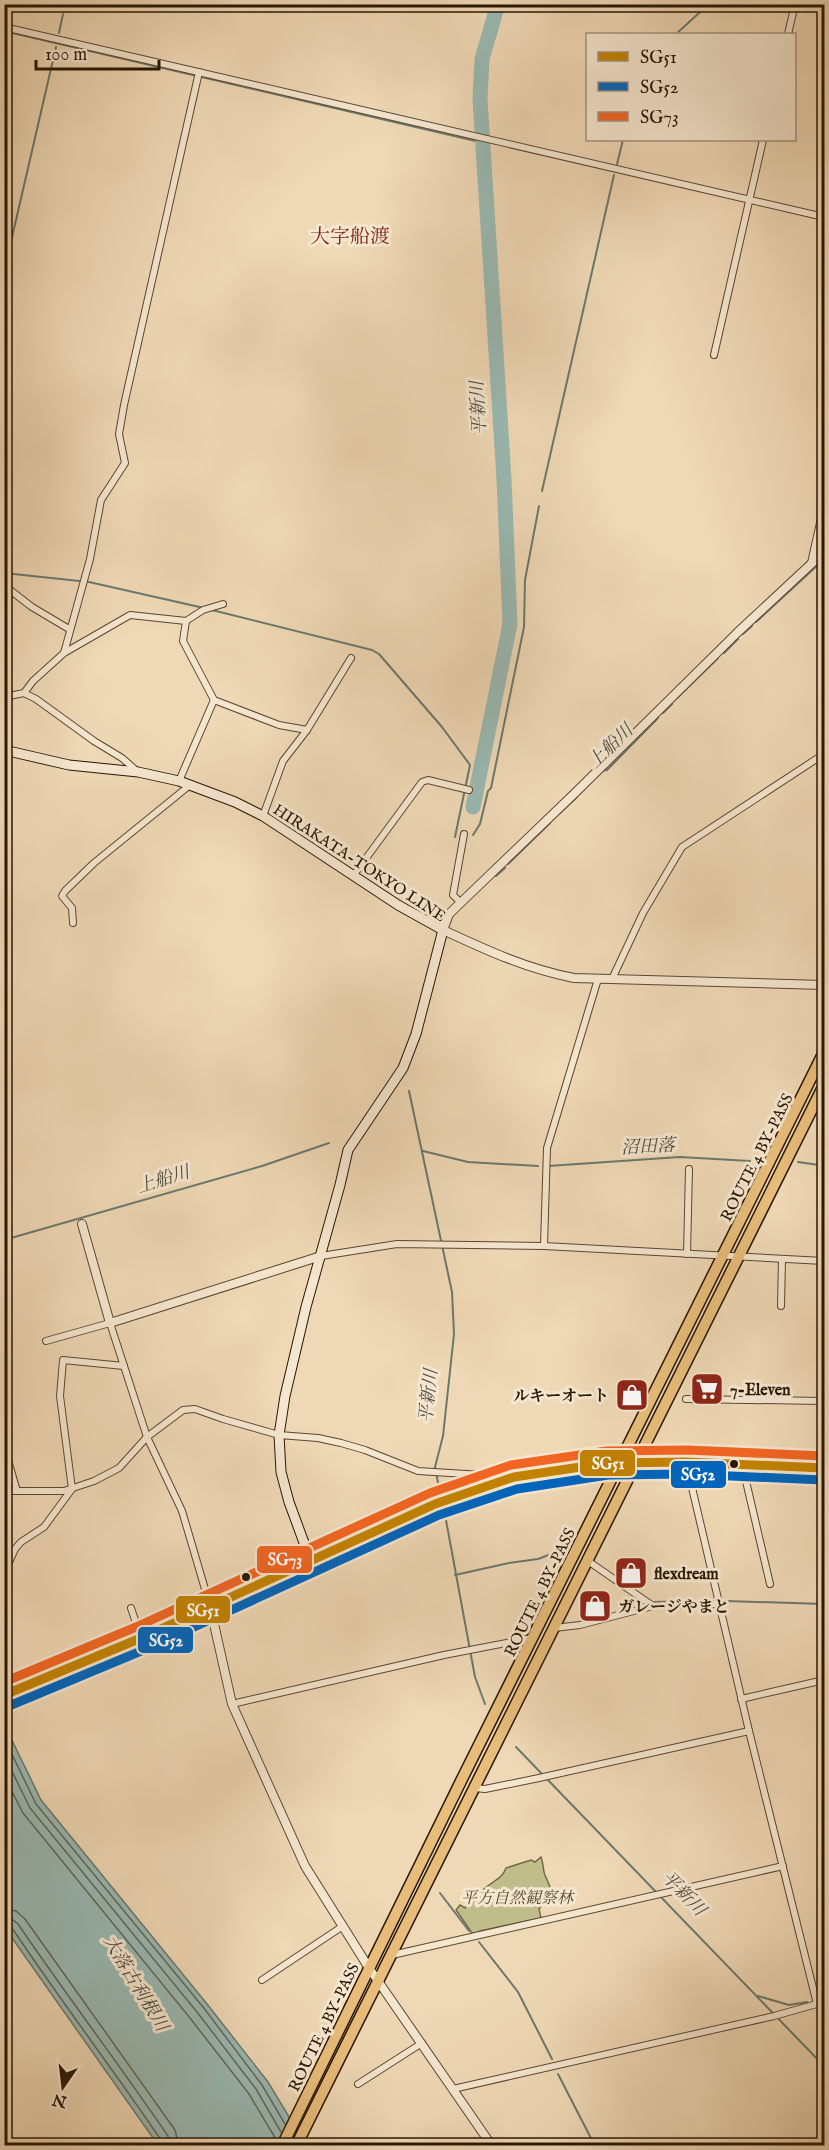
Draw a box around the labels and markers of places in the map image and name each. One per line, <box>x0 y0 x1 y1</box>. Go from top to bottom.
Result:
supermarket icon: 7-Eleven <box>689 1371 725 1407</box>
shop icon: ルキーオート <box>614 1377 650 1413</box>
place label: 7-Eleven <box>730 1381 791 1401</box>
place label: ルキーオート <box>513 1387 609 1407</box>
unlabelled marker <box>728 1458 740 1470</box>
shop icon: flexdream <box>613 1555 649 1591</box>
place label: flexdream <box>653 1565 719 1585</box>
unlabelled marker <box>240 1571 252 1583</box>
shop icon: ガレージやまと <box>577 1588 613 1624</box>
place label: ガレージやまと <box>618 1598 730 1618</box>

